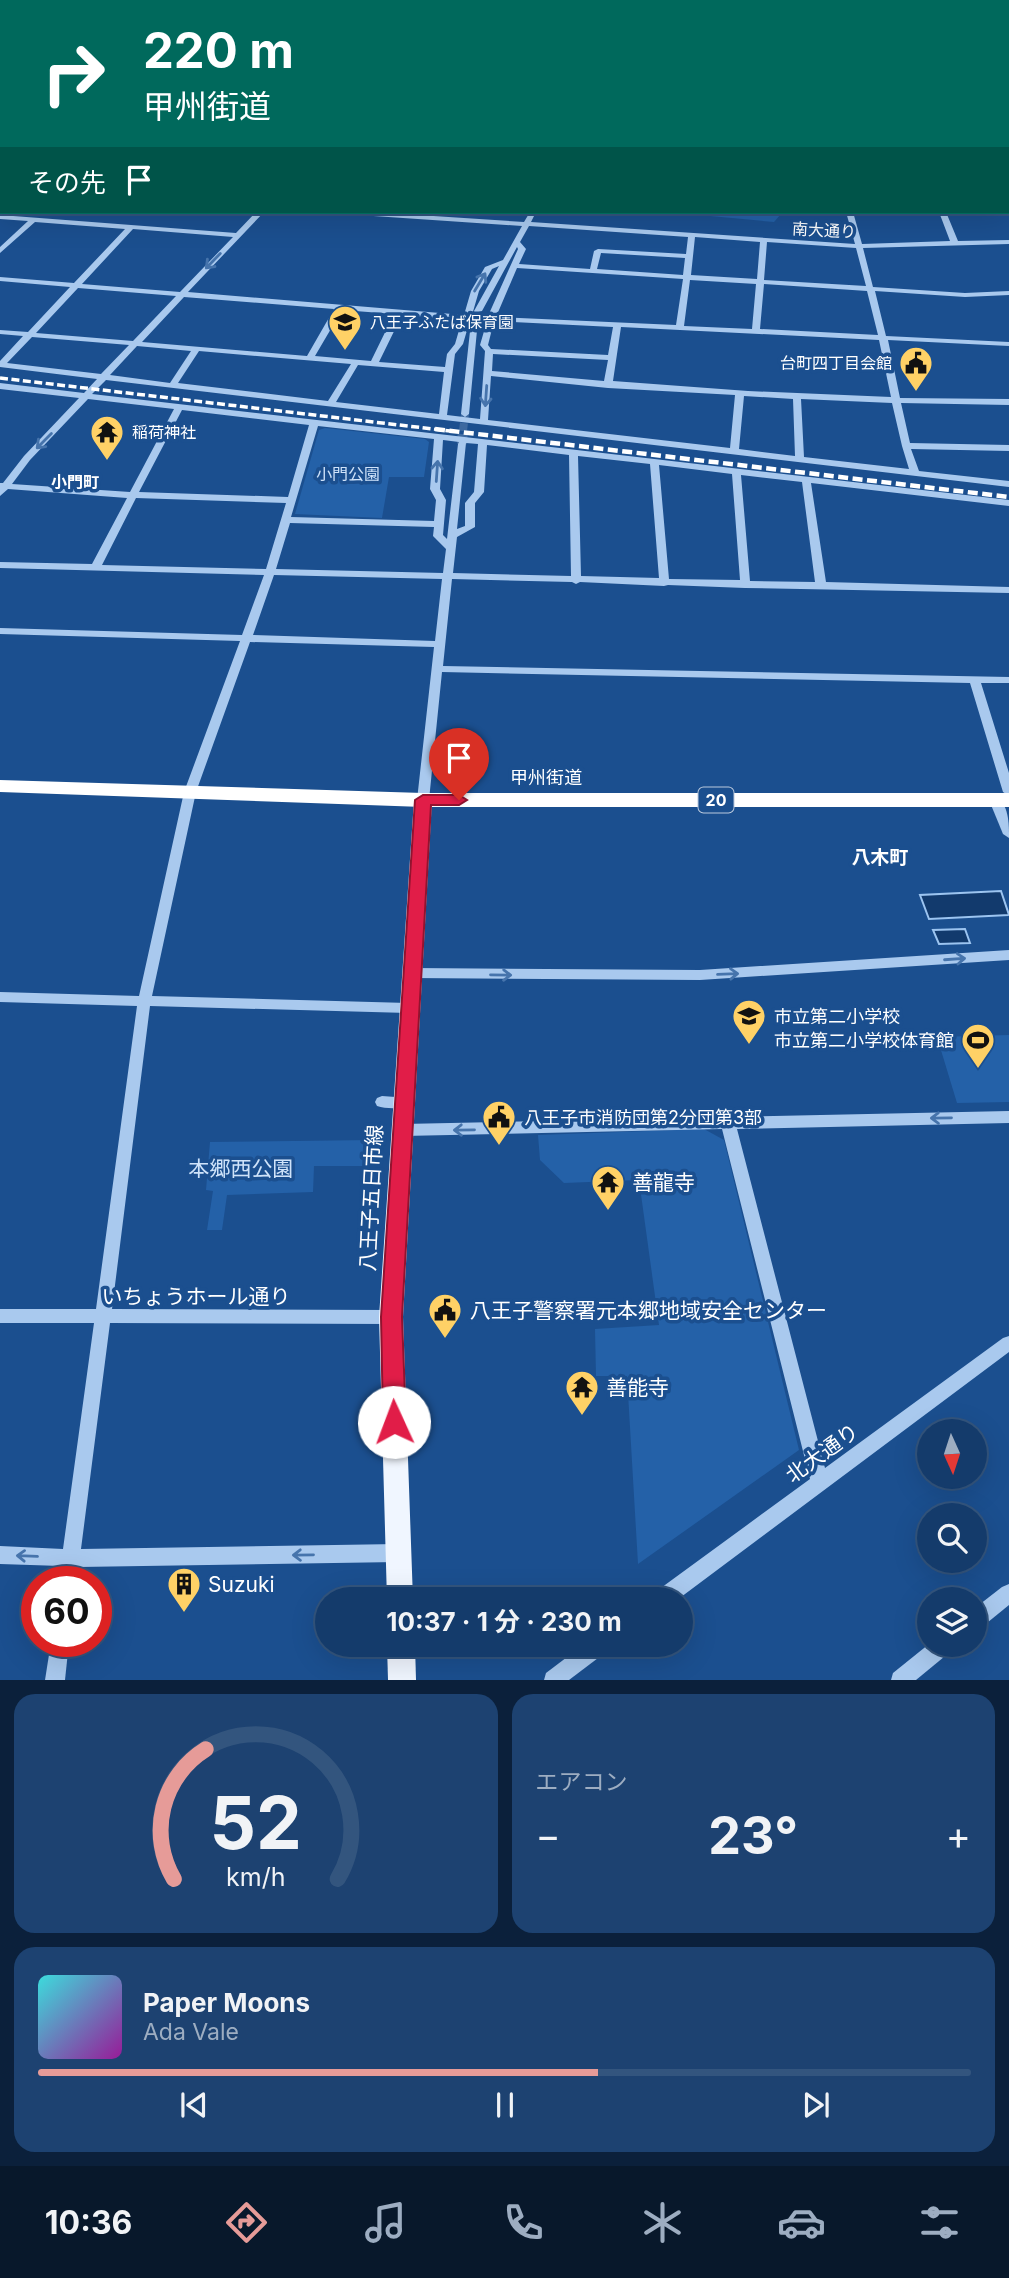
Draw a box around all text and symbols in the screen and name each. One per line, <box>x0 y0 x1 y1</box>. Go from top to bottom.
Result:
text: 220 m <box>143 21 294 80</box>
icon: right <box>28 28 119 119</box>
text: 甲州街道 <box>143 87 271 126</box>
icon: arrive <box>120 161 158 199</box>
text: その先 <box>28 167 106 198</box>
street label: 南大通り <box>792 218 856 242</box>
one-way arrow <box>204 252 221 269</box>
one-way arrow <box>474 272 488 292</box>
school or university icon: 八王子ふたば保育園 <box>326 303 364 352</box>
place label: 八王子ふたば保育園 <box>370 312 514 332</box>
public building icon: 台町四丁目会館 <box>897 344 935 393</box>
place label: 台町四丁目会館 <box>780 353 892 373</box>
one-way arrow <box>479 384 492 407</box>
temple icon: 稲荷神社 <box>88 413 126 462</box>
place label: 稲荷神社 <box>132 422 196 442</box>
one-way arrow <box>36 432 53 449</box>
one-way arrow <box>431 460 444 483</box>
park label: 小門公園 <box>316 464 380 484</box>
district label: 小門町 <box>51 472 99 492</box>
pin <box>429 728 489 800</box>
icon: arrive <box>440 739 478 777</box>
street label: 甲州街道 <box>510 767 582 788</box>
road number: 20 <box>698 788 734 813</box>
district label: 八木町 <box>851 846 909 869</box>
one-way arrow <box>943 952 966 965</box>
one-way arrow <box>489 968 512 982</box>
one-way arrow <box>717 968 740 981</box>
school or university icon: 市立第二小学校 <box>730 997 768 1046</box>
place label: 市立第二小学校 <box>774 1006 900 1027</box>
sports icon: 市立第二小学校体育館 <box>959 1021 997 1070</box>
place label: 市立第二小学校体育館 <box>774 1030 954 1051</box>
public building icon: 八王子市消防団第2分団第3部 <box>480 1098 518 1147</box>
place label: 八王子市消防団第2分団第3部 <box>524 1107 762 1128</box>
one-way arrow <box>930 1112 953 1125</box>
one-way arrow <box>453 1123 476 1137</box>
street label: 八王子五日市線 <box>355 1124 387 1272</box>
park label: 本郷西公園 <box>189 1156 294 1181</box>
temple icon: 善龍寺 <box>589 1163 627 1212</box>
place label: 善龍寺 <box>632 1170 695 1195</box>
street label: いちょうホール通り <box>102 1284 291 1309</box>
public building icon: 八王子警察署元本郷地域安全センター <box>426 1291 464 1340</box>
place label: 八王子警察署元本郷地域安全センター <box>470 1298 827 1323</box>
temple icon: 善能寺 <box>563 1368 601 1417</box>
place label: 善能寺 <box>606 1375 669 1400</box>
position arrow <box>357 1385 431 1459</box>
street label: 北大通り <box>781 1418 863 1488</box>
north arrow <box>917 1419 987 1489</box>
map controls <box>917 1419 987 1657</box>
button: search <box>917 1503 987 1573</box>
one-way arrow <box>292 1548 315 1561</box>
one-way arrow <box>16 1550 39 1563</box>
building icon: Suzuki <box>165 1565 203 1614</box>
speed limit sign: 60 <box>21 1566 112 1657</box>
place label: Suzuki <box>208 1572 275 1597</box>
button: layers <box>917 1587 987 1657</box>
text: 10:37 · 1 分 · 230 m <box>386 1606 622 1637</box>
text: エアコン <box>536 1768 628 1796</box>
text: 52 <box>210 1779 302 1868</box>
text: 23° <box>708 1804 798 1867</box>
text: − <box>536 1812 561 1858</box>
text: + <box>946 1812 971 1858</box>
text: km/h <box>226 1862 285 1892</box>
text: Paper Moons <box>143 1987 310 2018</box>
text: Ada Vale <box>143 2018 239 2046</box>
icon: previous <box>175 2086 213 2124</box>
icon: pause <box>486 2086 524 2124</box>
icon: next <box>797 2086 835 2124</box>
icon: directions <box>222 2198 271 2247</box>
icon: music <box>361 2198 410 2247</box>
icon: phone <box>499 2198 548 2247</box>
icon: climate <box>638 2198 687 2247</box>
icon: car <box>777 2198 826 2247</box>
icon: filters <box>915 2198 964 2247</box>
text: 10:36 <box>45 2203 132 2242</box>

